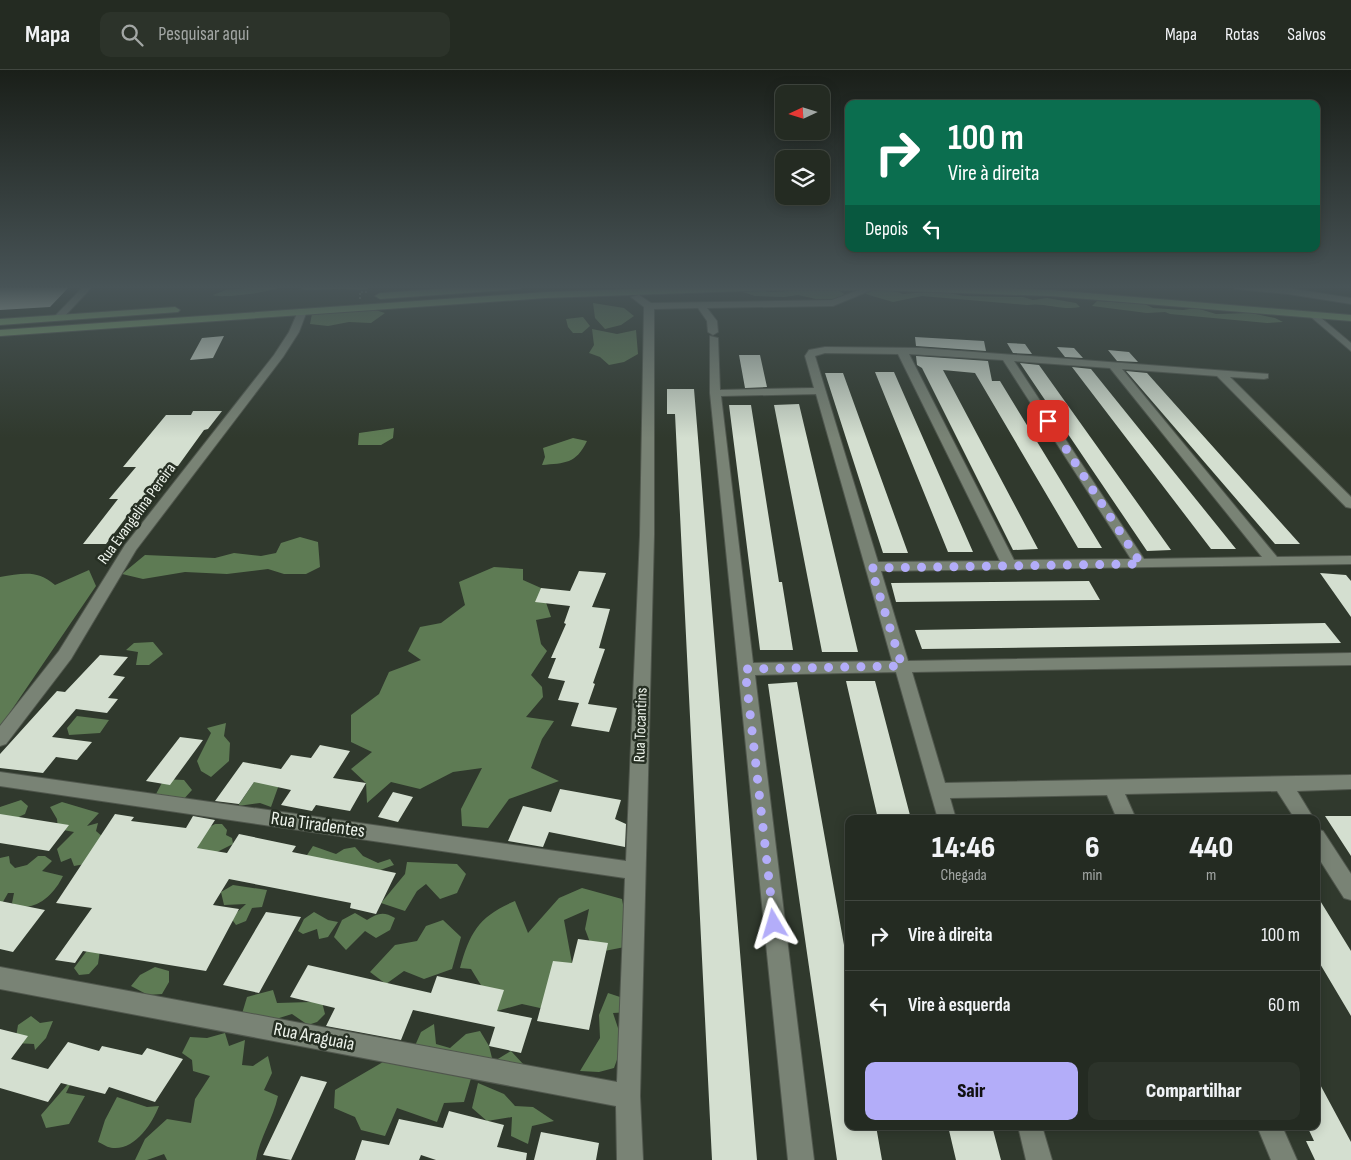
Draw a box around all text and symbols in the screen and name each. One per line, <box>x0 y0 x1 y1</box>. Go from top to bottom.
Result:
search box <box>100 12 450 57</box>
text: Mapa <box>25 20 70 49</box>
icon: search <box>118 21 146 49</box>
text: Pesquisar aqui <box>158 23 249 46</box>
text: Mapa <box>1165 24 1197 45</box>
text: Rotas <box>1225 24 1259 45</box>
text: Salvos <box>1287 24 1326 45</box>
north arrow <box>775 85 830 140</box>
map controls <box>775 85 830 205</box>
text: 100 m <box>948 117 1024 160</box>
icon: right <box>865 120 930 185</box>
button: layers <box>775 150 830 205</box>
text: Vire à direita <box>948 160 1040 187</box>
icon: left <box>918 215 946 243</box>
text: Depois <box>865 218 908 241</box>
pin <box>1027 400 1069 442</box>
icon: arrive <box>1034 407 1062 435</box>
street label: Rua Evangelina Pereira <box>94 460 180 568</box>
street label: Rua Tocantins <box>630 687 652 763</box>
street label: Rua Tiradentes <box>270 807 367 843</box>
text: 14:46 <box>932 830 995 866</box>
text: 6 <box>1085 830 1100 866</box>
text: 440 <box>1189 830 1233 866</box>
text: Chegada <box>941 866 987 885</box>
text: min <box>1082 866 1102 885</box>
text: m <box>1206 866 1216 885</box>
position arrow <box>747 897 799 949</box>
icon: right <box>865 922 893 950</box>
text: Vire à direita <box>908 924 992 947</box>
text: 100 m <box>1261 924 1300 947</box>
icon: left <box>865 992 893 1020</box>
text: Vire à esquerda <box>908 994 1010 1017</box>
text: 60 m <box>1268 994 1300 1017</box>
street label: Rua Araguaia <box>272 1018 356 1056</box>
button: Sair <box>865 1062 1078 1120</box>
button: Compartilhar <box>1088 1062 1300 1120</box>

